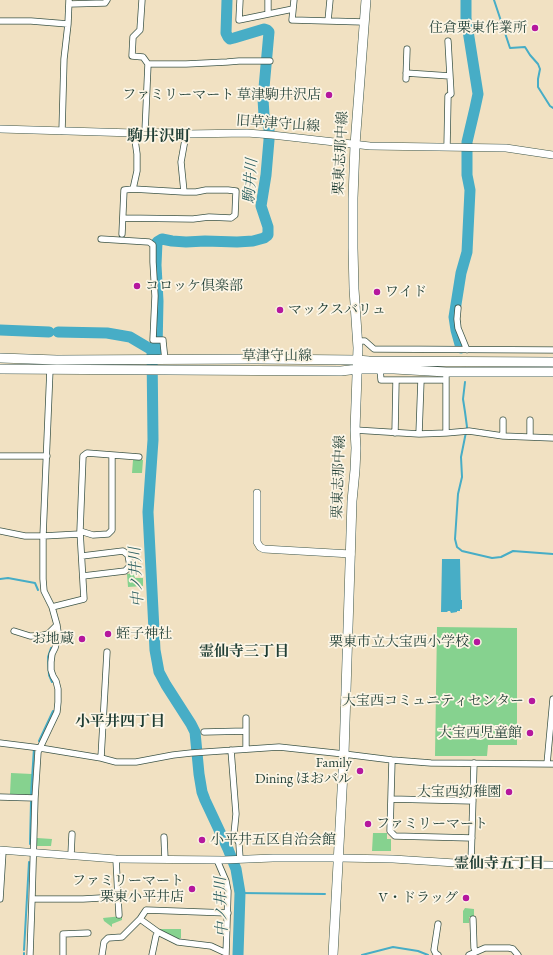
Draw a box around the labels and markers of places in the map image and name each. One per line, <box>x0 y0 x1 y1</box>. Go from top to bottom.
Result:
place label: 住倉栗東作業所 <box>429 20 527 36</box>
marker: 住倉栗東作業所 <box>530 23 540 33</box>
place label: ファミリーマート 草津駒井沢店 <box>122 87 321 103</box>
marker: ファミリーマート 草津駒井沢店 <box>324 90 334 100</box>
place label: コロッケ倶楽部 <box>145 278 243 294</box>
marker: コロッケ倶楽部 <box>132 281 142 291</box>
place label: ワイド <box>385 284 427 300</box>
marker: ワイド <box>372 287 382 297</box>
place label: マックスバリュ <box>288 302 386 318</box>
marker: マックスバリュ <box>275 305 285 315</box>
place label: 蛭子神社 <box>116 626 172 642</box>
marker: 蛭子神社 <box>103 629 113 639</box>
place label: お地蔵 <box>32 631 74 647</box>
marker: お地蔵 <box>77 634 87 644</box>
place label: 栗東市立大宝西小学校 <box>329 634 469 650</box>
marker: 栗東市立大宝西小学校 <box>472 637 482 647</box>
place label: 大宝西コミュニティセンター <box>342 693 524 709</box>
marker: 大宝西コミュニティセンター <box>527 696 537 706</box>
place label: 大宝西児童館 <box>438 725 522 741</box>
marker: 大宝西児童館 <box>525 728 535 738</box>
place label: Family Dining ほおバル <box>255 755 352 788</box>
marker: Family Dining ほおバル <box>355 766 365 776</box>
place label: 大宝西幼稚園 <box>417 784 501 800</box>
marker: 大宝西幼稚園 <box>504 787 514 797</box>
place label: ファミリーマート <box>376 816 488 832</box>
marker: ファミリーマート <box>363 819 373 829</box>
place label: 小平井五区自治会館 <box>210 832 336 848</box>
marker: 小平井五区自治会館 <box>197 835 207 845</box>
place label: ファミリーマート 栗東小平井店 <box>72 873 184 906</box>
marker: ファミリーマート 栗東小平井店 <box>187 884 197 894</box>
place label: V・ドラッグ <box>379 890 458 906</box>
marker: V・ドラッグ <box>461 893 471 903</box>

